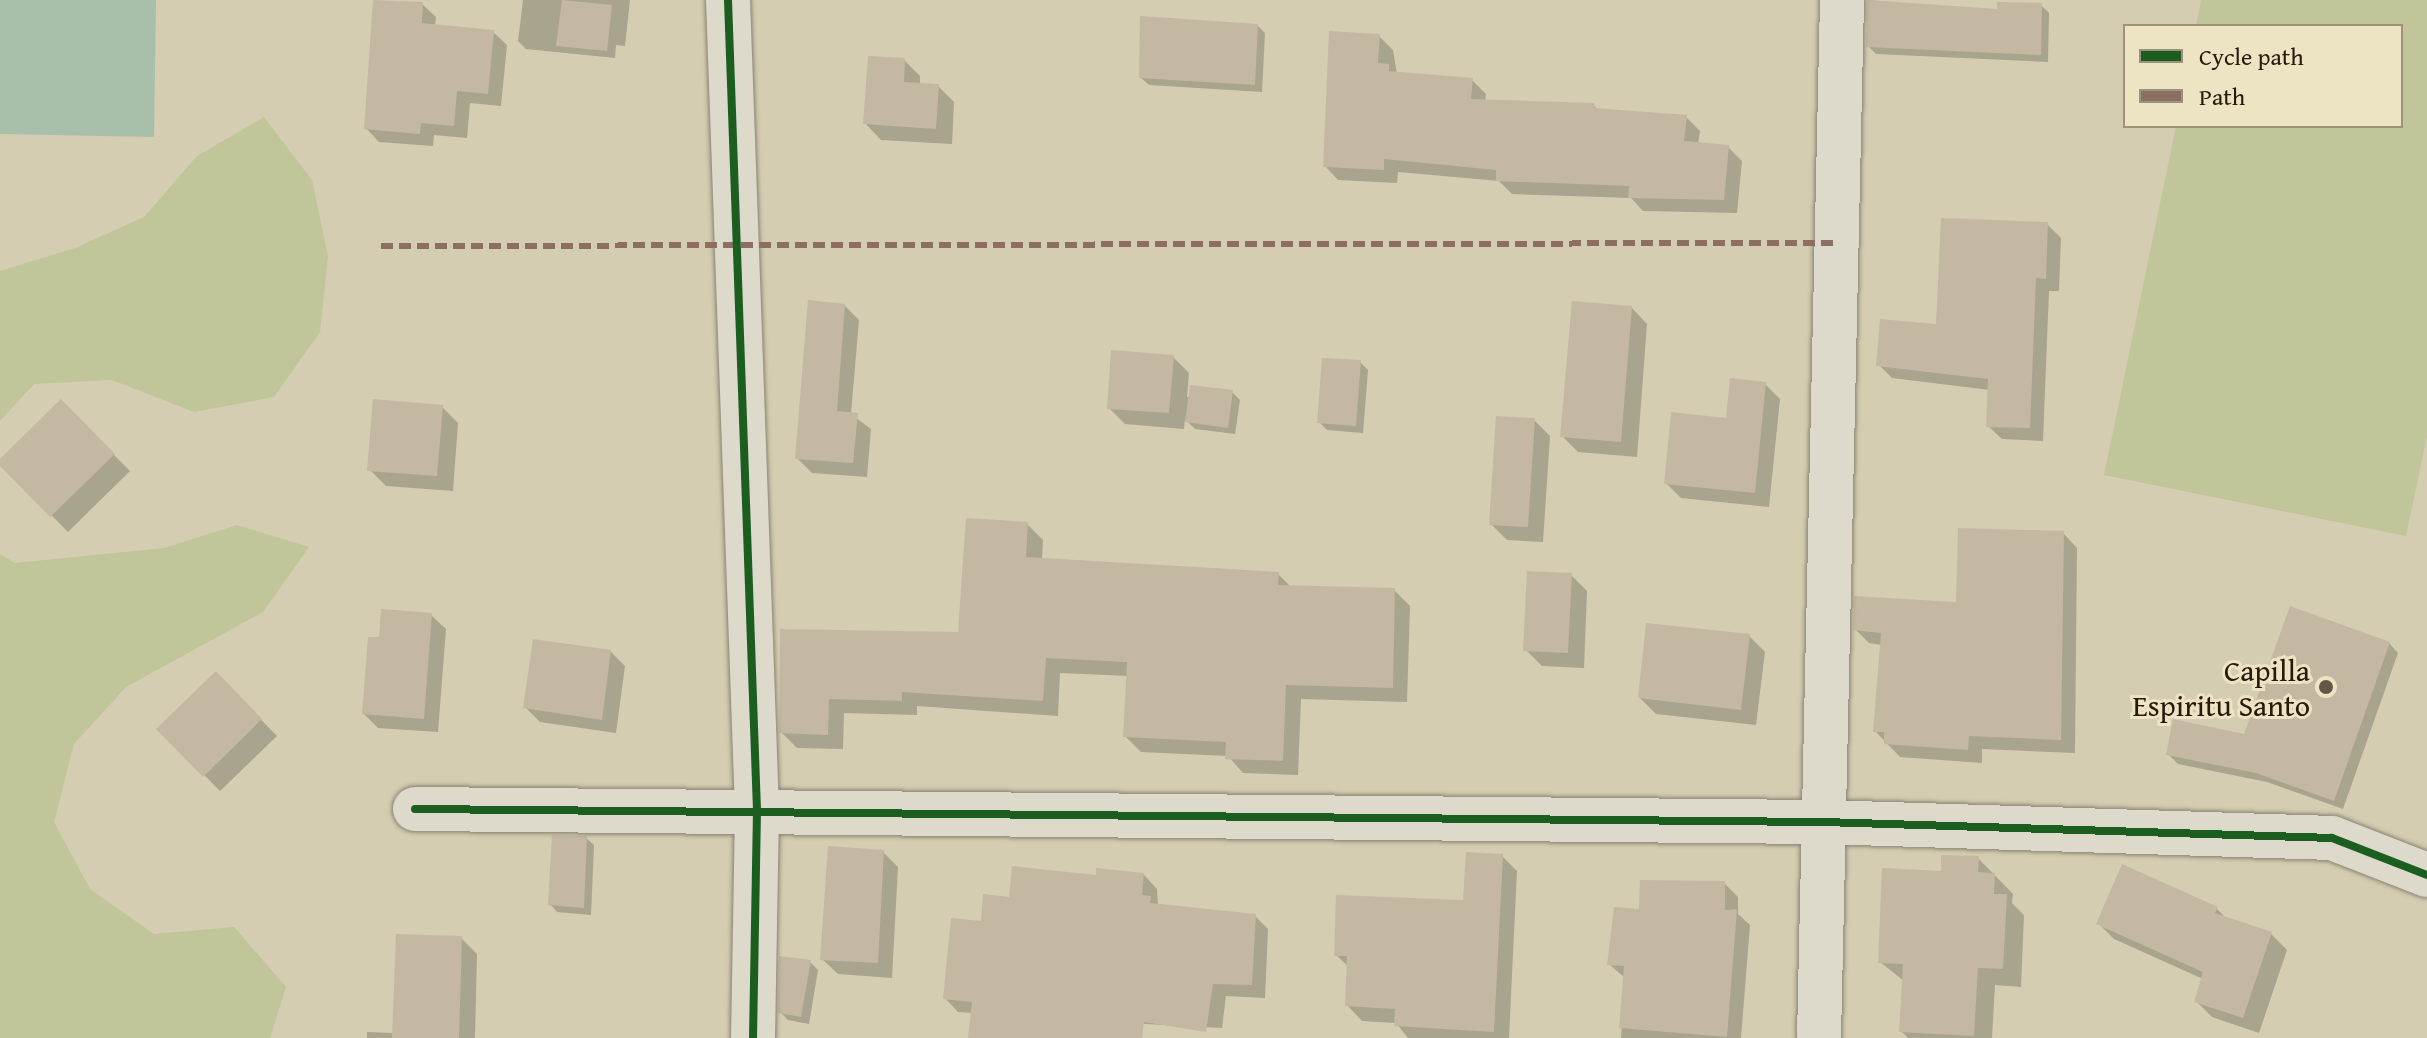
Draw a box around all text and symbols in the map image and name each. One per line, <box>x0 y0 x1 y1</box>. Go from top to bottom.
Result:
legend <box>2123 24 2403 128</box>
text: Cycle path <box>2199 39 2304 74</box>
text: Path <box>2199 79 2245 114</box>
place label: Capilla Espiritu Santo <box>2133 652 2310 722</box>
marker: Capilla Espiritu Santo <box>2317 678 2335 696</box>

